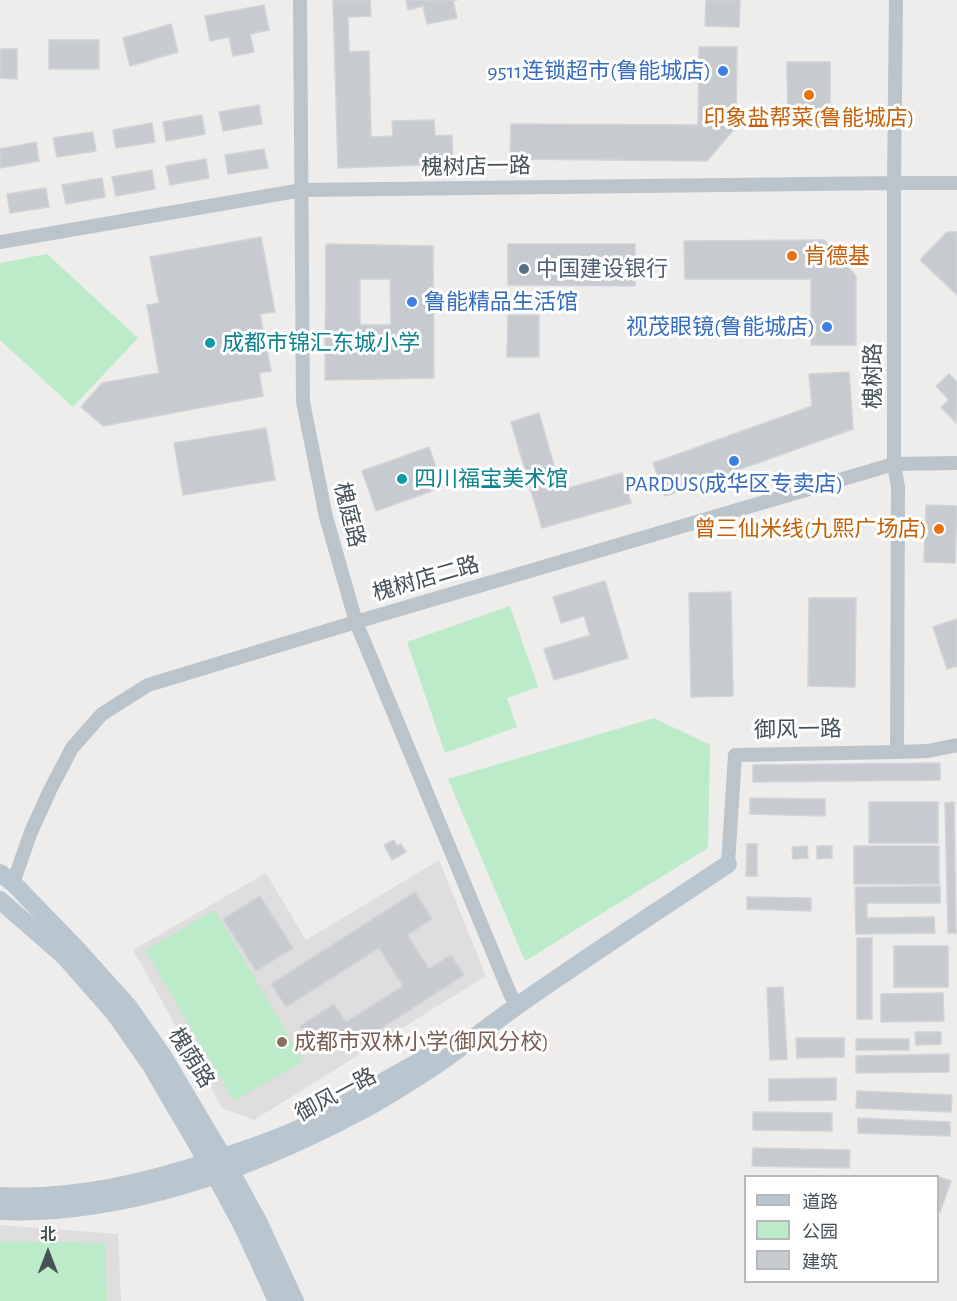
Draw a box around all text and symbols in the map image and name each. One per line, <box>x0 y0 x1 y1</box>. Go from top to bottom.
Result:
place label: 9511连锁超市(鲁能城店) <box>487 58 711 84</box>
marker: 9511连锁超市(鲁能城店) <box>716 64 730 78</box>
marker: 印象盐帮菜(鲁能城店) <box>802 88 816 102</box>
place label: 印象盐帮菜(鲁能城店) <box>703 105 915 131</box>
street label: 槐树店一路 <box>421 153 531 181</box>
place label: 肯德基 <box>804 243 870 269</box>
marker: 肯德基 <box>785 249 799 263</box>
place label: 中国建设银行 <box>536 256 668 282</box>
marker: 中国建设银行 <box>517 262 531 276</box>
place label: 鲁能精品生活馆 <box>424 289 578 315</box>
marker: 鲁能精品生活馆 <box>405 295 419 309</box>
place label: 视茂眼镜(鲁能城店) <box>626 314 815 340</box>
marker: 视茂眼镜(鲁能城店) <box>820 320 834 334</box>
place label: 成都市锦汇东城小学 <box>222 330 420 356</box>
marker: 成都市锦汇东城小学 <box>203 336 217 350</box>
street label: 槐树路 <box>860 343 886 409</box>
marker: PARDUS(成华区专卖店) <box>727 454 741 468</box>
place label: 四川福宝美术馆 <box>414 466 568 492</box>
place label: PARDUS(成华区专卖店) <box>625 471 843 497</box>
marker: 四川福宝美术馆 <box>395 472 409 486</box>
street label: 槐庭路 <box>328 480 370 550</box>
place label: 曾三仙米线(九熙广场店) <box>694 516 927 542</box>
marker: 曾三仙米线(九熙广场店) <box>932 522 946 536</box>
street label: 槐树店二路 <box>369 551 483 607</box>
street label: 御风一路 <box>754 716 842 744</box>
street label: 槐荫路 <box>162 1023 220 1093</box>
place label: 成都市双林小学(御风分校) <box>294 1029 549 1055</box>
marker: 成都市双林小学(御风分校) <box>275 1035 289 1049</box>
street label: 御风一路 <box>291 1063 381 1127</box>
legend <box>744 1175 939 1283</box>
text: 道路 <box>802 1194 838 1212</box>
north arrow <box>18 1223 78 1283</box>
text: 公园 <box>802 1224 838 1242</box>
text: 北 <box>40 1227 56 1243</box>
text: 建筑 <box>802 1254 838 1272</box>

